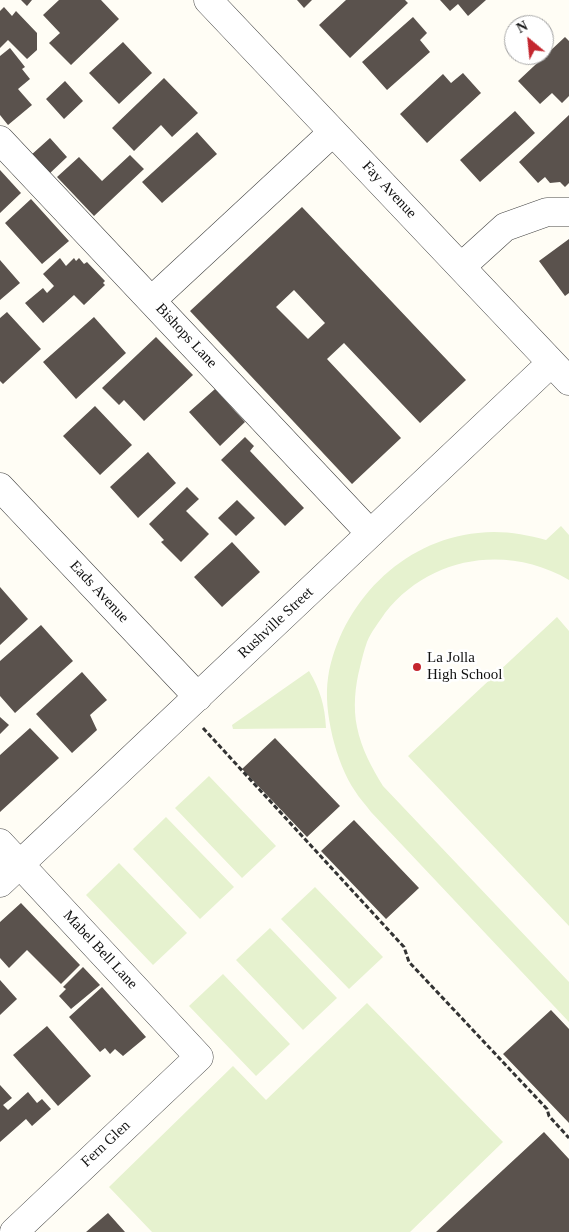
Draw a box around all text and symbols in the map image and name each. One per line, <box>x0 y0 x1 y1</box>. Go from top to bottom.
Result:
north arrow <box>504 15 554 65</box>
text: N <box>514 18 530 36</box>
street label: Fay Avenue <box>358 158 420 222</box>
street label: Bishops Lane <box>151 300 221 372</box>
street label: Eads Avenue <box>66 557 132 627</box>
street label: Rushville Street <box>235 584 317 662</box>
place label: La Jolla High School <box>427 649 502 684</box>
marker: La Jolla High School <box>411 661 423 673</box>
street label: Mabel Bell Lane <box>59 907 141 993</box>
street label: Fern Glen <box>78 1117 134 1171</box>

